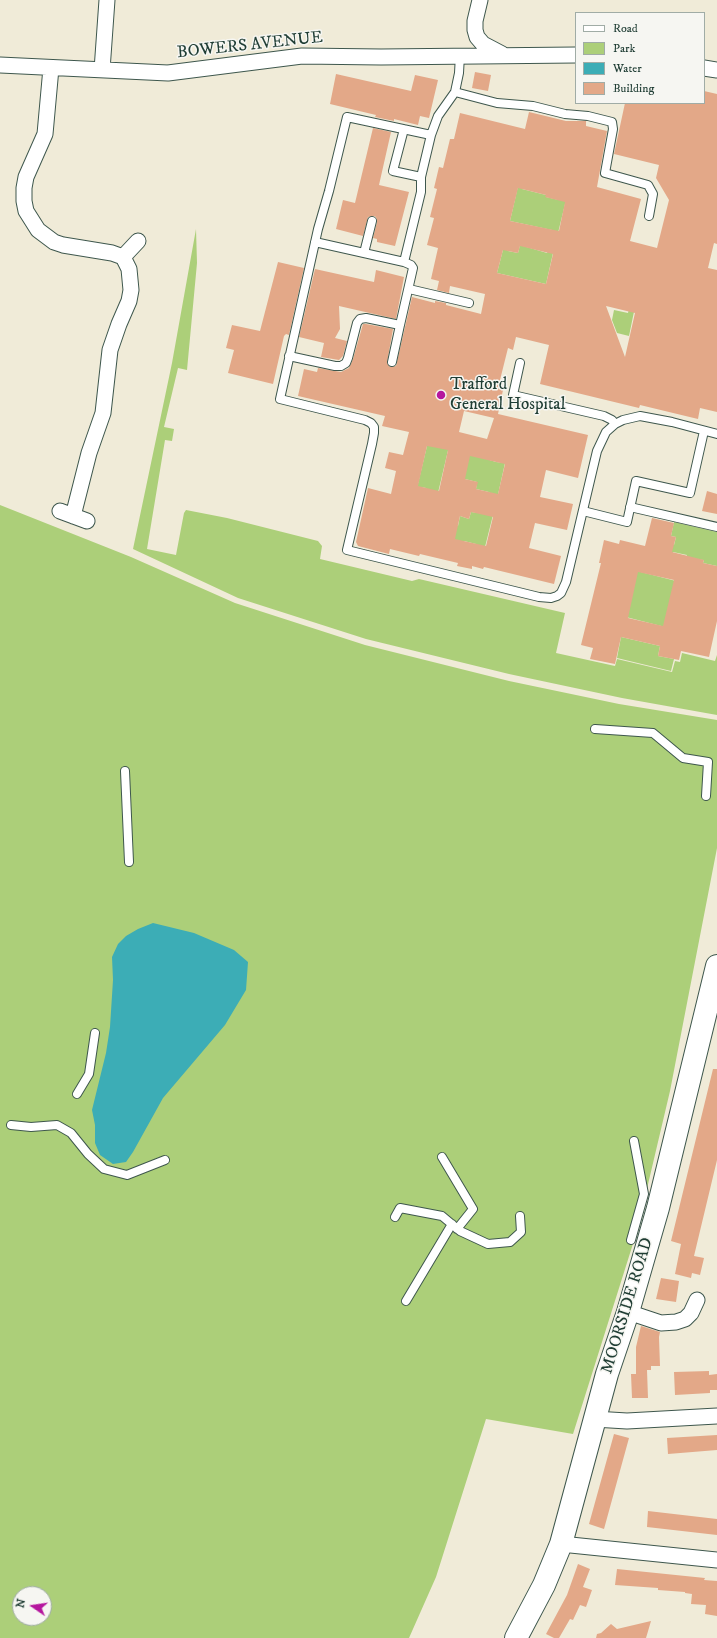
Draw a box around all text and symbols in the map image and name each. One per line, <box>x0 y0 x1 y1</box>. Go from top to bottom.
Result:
legend <box>575 12 705 104</box>
text: Road <box>613 21 638 36</box>
street label: BOWERS AVENUE <box>176 28 324 64</box>
text: Park <box>613 41 635 56</box>
text: Water <box>613 61 642 76</box>
text: Building <box>613 81 654 96</box>
place label: Trafford General Hospital <box>450 375 566 415</box>
marker: Trafford General Hospital <box>435 389 447 401</box>
street label: MOORSIDE ROAD <box>598 1235 658 1377</box>
north arrow <box>12 1586 52 1626</box>
text: N <box>13 1598 29 1610</box>

